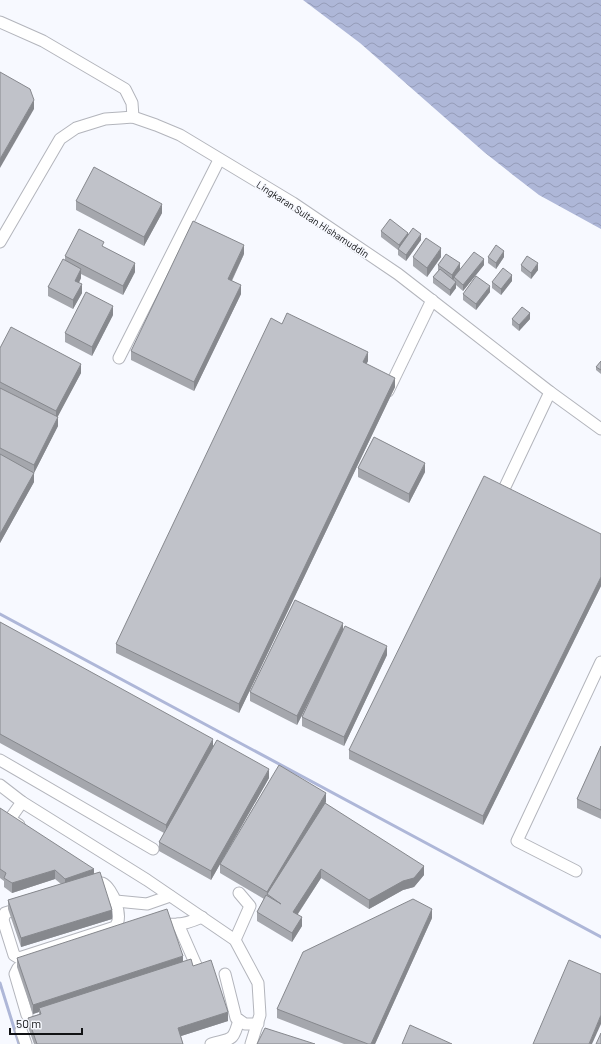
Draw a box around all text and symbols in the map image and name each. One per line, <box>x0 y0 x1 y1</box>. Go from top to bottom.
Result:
street label: Lingkaran Sultan Hishamuddin <box>255 178 371 260</box>
scale bar <box>10 1010 82 1036</box>
text: 50 m <box>16 1016 41 1030</box>

